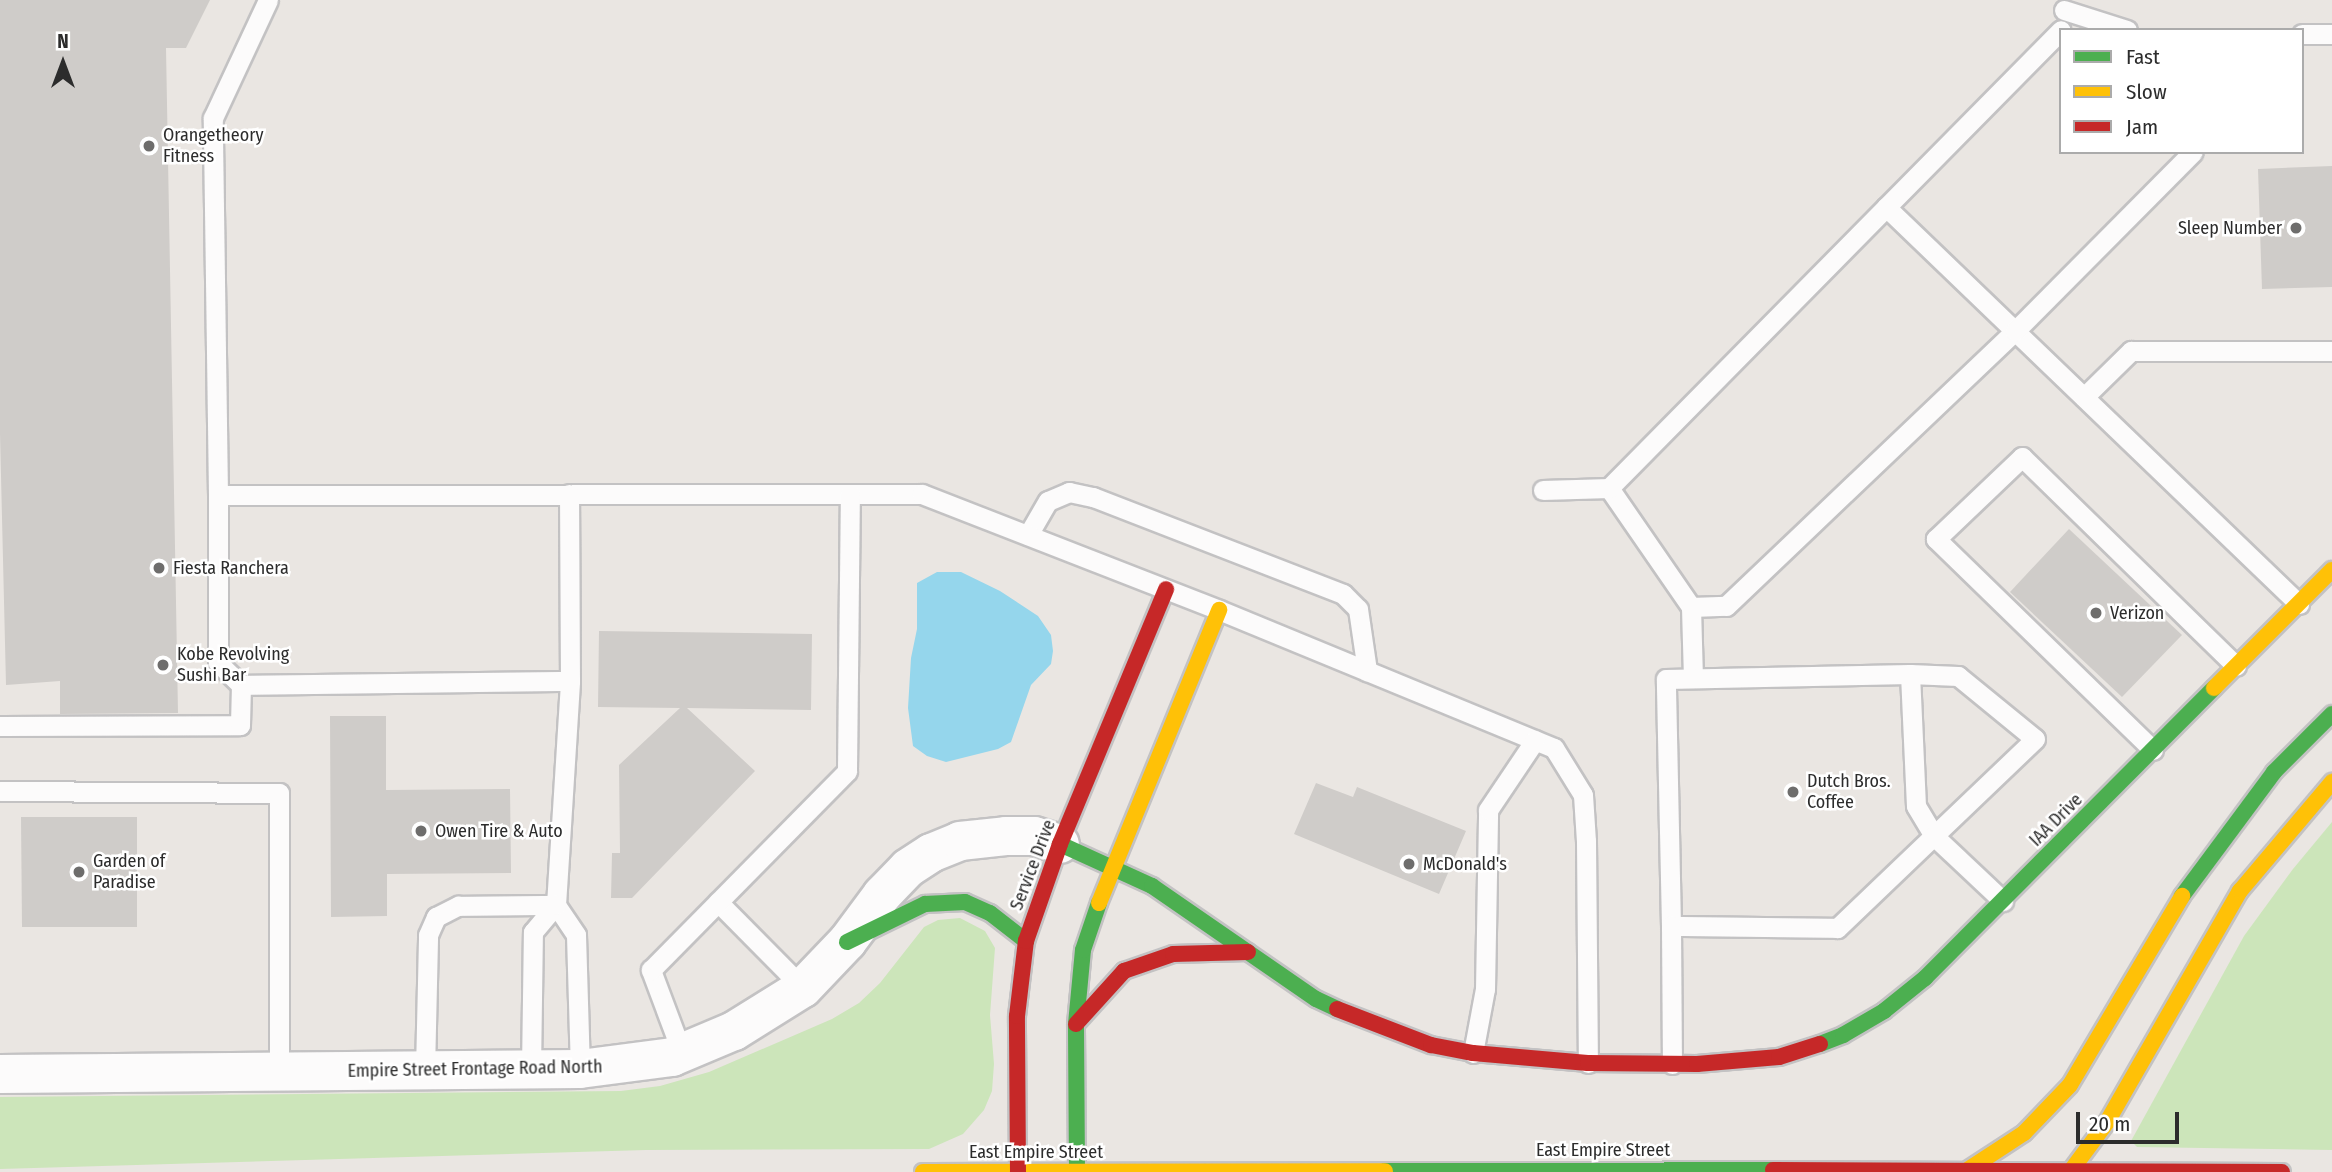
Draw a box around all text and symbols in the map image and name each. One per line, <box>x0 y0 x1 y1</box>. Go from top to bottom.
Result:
north arrow <box>28 28 98 98</box>
legend <box>2059 28 2304 154</box>
text: N <box>57 30 69 53</box>
text: Fast <box>2126 44 2160 70</box>
text: Slow <box>2126 79 2167 105</box>
text: Jam <box>2126 114 2158 140</box>
place label: Orangetheory Fitness <box>163 125 263 168</box>
marker: Orangetheory Fitness <box>141 138 157 154</box>
place label: Sleep Number <box>2178 217 2282 239</box>
marker: Sleep Number <box>2288 220 2304 236</box>
place label: Fiesta Ranchera <box>173 557 289 579</box>
marker: Fiesta Ranchera <box>151 560 167 576</box>
place label: Verizon <box>2110 602 2164 624</box>
marker: Verizon <box>2088 605 2104 621</box>
place label: Kobe Revolving Sushi Bar <box>177 644 289 686</box>
marker: Kobe Revolving Sushi Bar <box>155 657 171 673</box>
place label: Dutch Bros. Coffee <box>1807 771 1891 814</box>
marker: Dutch Bros. Coffee <box>1785 784 1801 800</box>
street label: IAA Drive <box>2025 789 2087 851</box>
street label: Service Drive <box>1006 817 1060 913</box>
place label: Owen Tire & Auto <box>435 820 563 842</box>
marker: Owen Tire & Auto <box>413 823 429 839</box>
place label: Garden of Paradise <box>93 851 165 894</box>
place label: McDonald's <box>1423 853 1507 875</box>
marker: McDonald's <box>1401 856 1417 872</box>
marker: Garden of Paradise <box>71 864 87 880</box>
street label: Empire Street Frontage Road North <box>347 1056 603 1082</box>
scale bar <box>2080 1098 2183 1142</box>
text: 20 m <box>2089 1111 2130 1137</box>
street label: East Empire Street <box>1536 1139 1670 1161</box>
street label: East Empire Street <box>969 1141 1103 1163</box>

